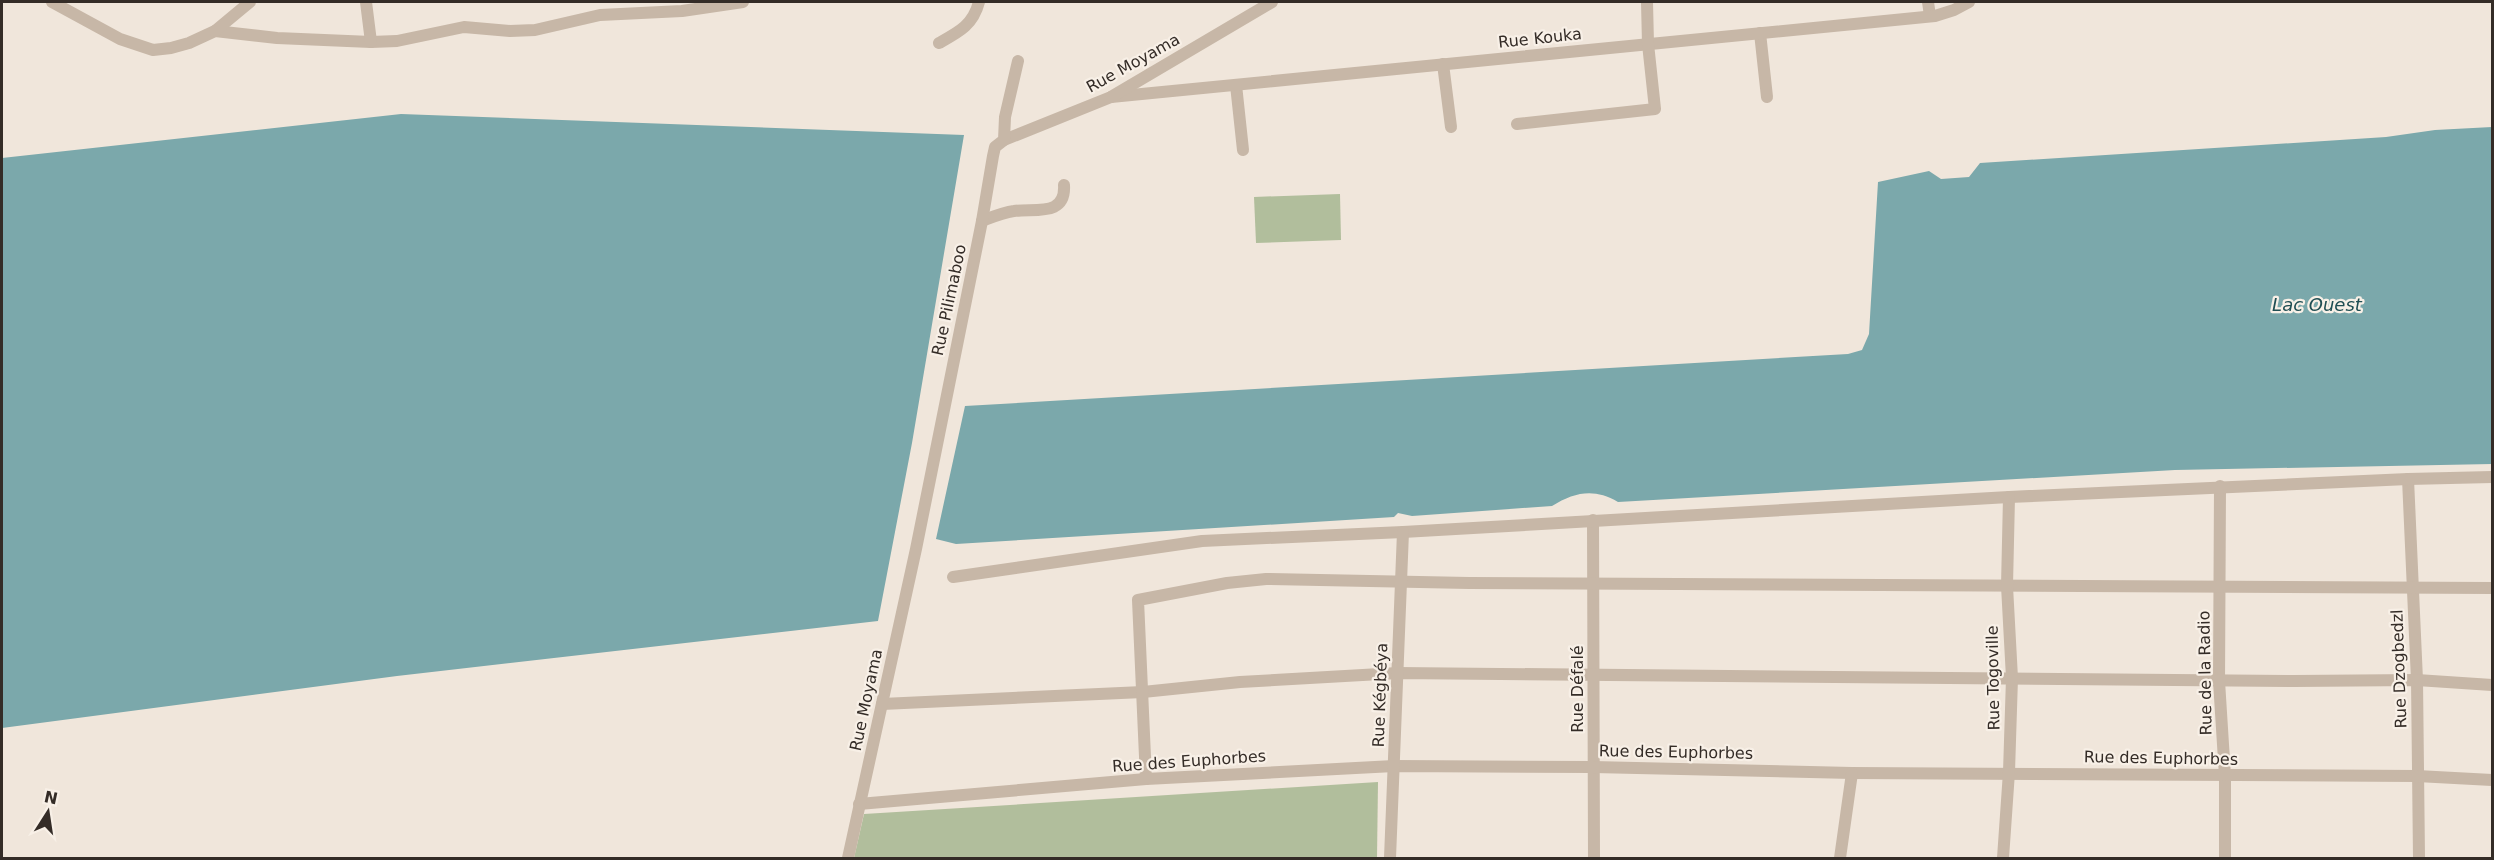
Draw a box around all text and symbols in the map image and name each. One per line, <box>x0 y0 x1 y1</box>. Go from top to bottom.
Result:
street label: Rue Kouka <box>1497 24 1583 52</box>
street label: Rue Moyama <box>1083 30 1183 96</box>
street label: Rue Pilimaboo <box>928 243 970 357</box>
water label: Lac Ouest <box>2272 294 2363 315</box>
street label: Rue Dzogbedzl <box>2387 609 2411 729</box>
street label: Rue de la Radio <box>2194 610 2216 736</box>
street label: Rue Togoville <box>1983 625 2003 731</box>
street label: Rue Kégbéya <box>1369 642 1391 748</box>
street label: Rue Défalé <box>1568 645 1587 733</box>
street label: Rue Moyama <box>846 647 886 753</box>
street label: Rue des Euphorbes <box>1599 741 1753 763</box>
street label: Rue des Euphorbes <box>1111 746 1267 776</box>
street label: Rue des Euphorbes <box>2084 747 2238 769</box>
north arrow <box>18 782 78 842</box>
text: N <box>42 787 60 809</box>

